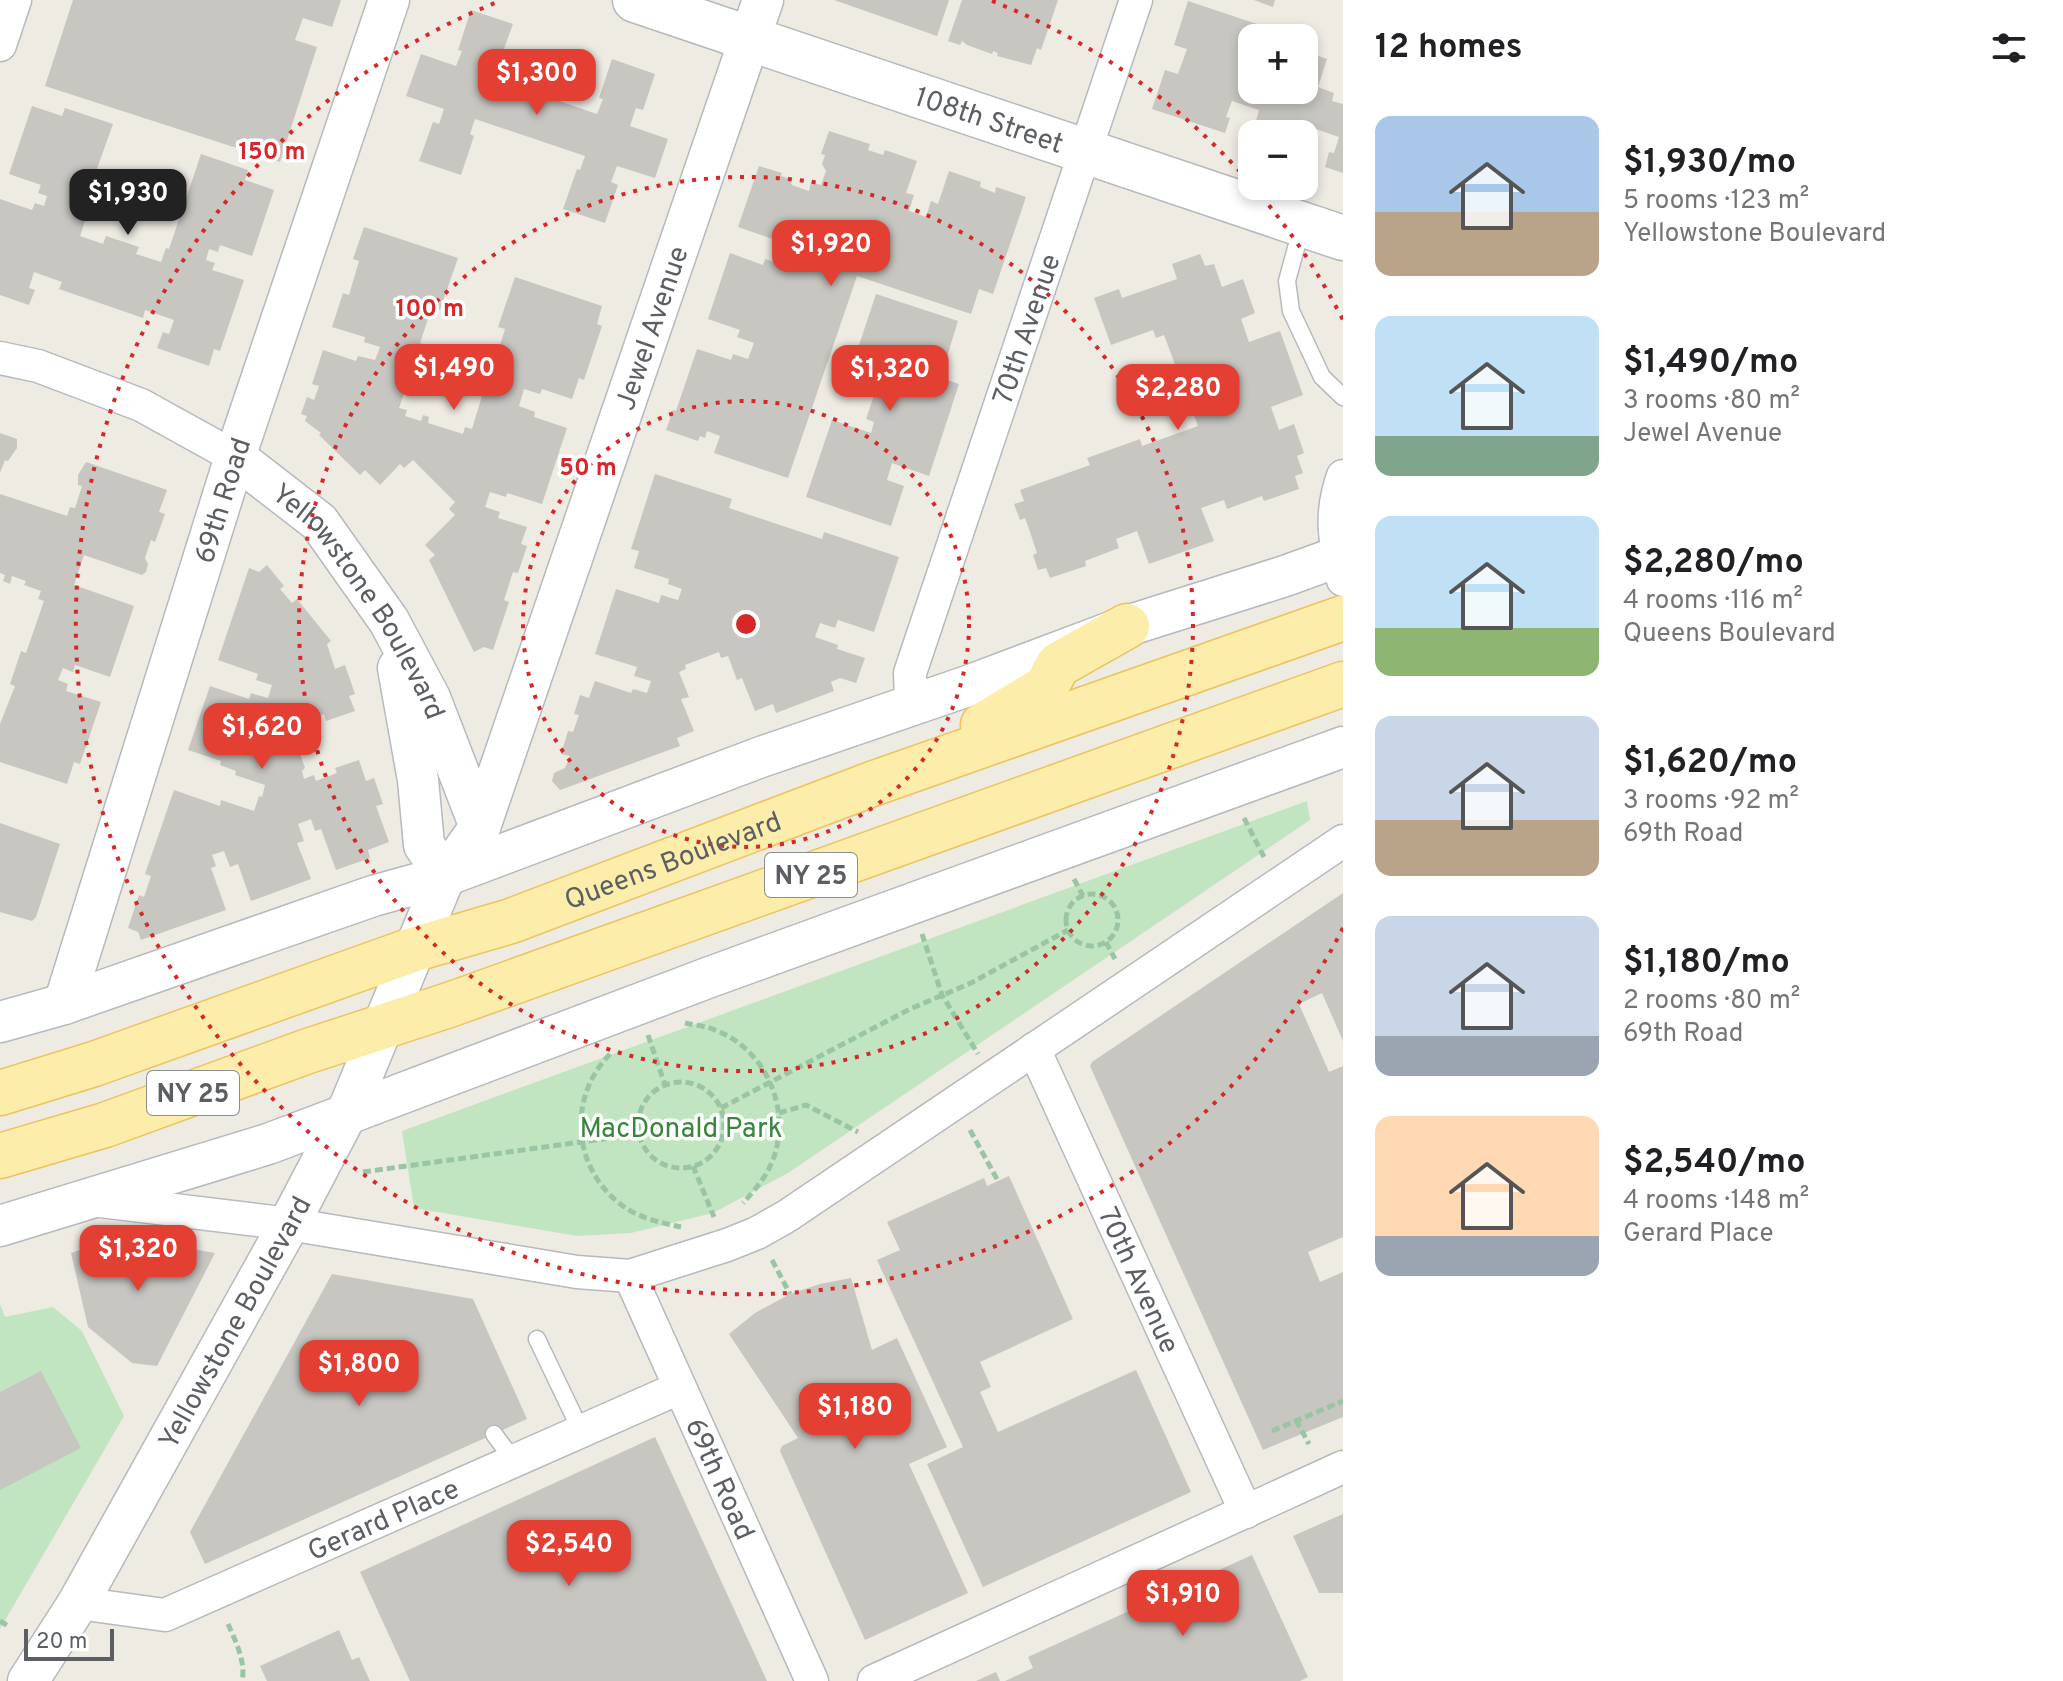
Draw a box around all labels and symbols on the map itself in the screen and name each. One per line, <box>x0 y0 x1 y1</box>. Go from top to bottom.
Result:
pin: $1,300 <box>472 49 602 117</box>
street label: 108th Street <box>910 80 1068 164</box>
text: 150 m <box>238 138 306 168</box>
pin: $1,930 <box>63 169 193 237</box>
pin: $1,920 <box>766 220 896 288</box>
street label: Jewel Avenue <box>609 242 698 416</box>
street label: 70th Avenue <box>986 250 1070 410</box>
text: 100 m <box>396 295 464 325</box>
pin: $1,490 <box>389 344 519 412</box>
pin: $1,320 <box>825 345 955 413</box>
pin: $2,280 <box>1113 364 1243 432</box>
street label: 69th Road <box>188 433 261 568</box>
text: 50 m <box>559 454 617 484</box>
street label: Yellowstone Boulevard <box>263 477 452 725</box>
centre of rings <box>732 610 760 638</box>
pin: $1,620 <box>197 703 327 771</box>
street label: Queens Boulevard <box>560 805 787 920</box>
road number: NY 25 <box>765 853 857 897</box>
road number: NY 25 <box>147 1071 239 1115</box>
park label: MacDonald Park <box>579 1112 783 1148</box>
street label: Yellowstone Boulevard <box>152 1191 321 1456</box>
street label: 70th Avenue <box>1088 1202 1186 1360</box>
pin: $1,320 <box>73 1225 203 1293</box>
pin: $1,800 <box>294 1340 424 1408</box>
pin: $1,180 <box>790 1383 920 1451</box>
street label: 69th Road <box>675 1413 761 1546</box>
street label: Gerard Place <box>303 1472 465 1571</box>
pin: $2,540 <box>504 1520 634 1588</box>
pin: $1,910 <box>1118 1570 1248 1638</box>
scale bar <box>24 1625 114 1661</box>

